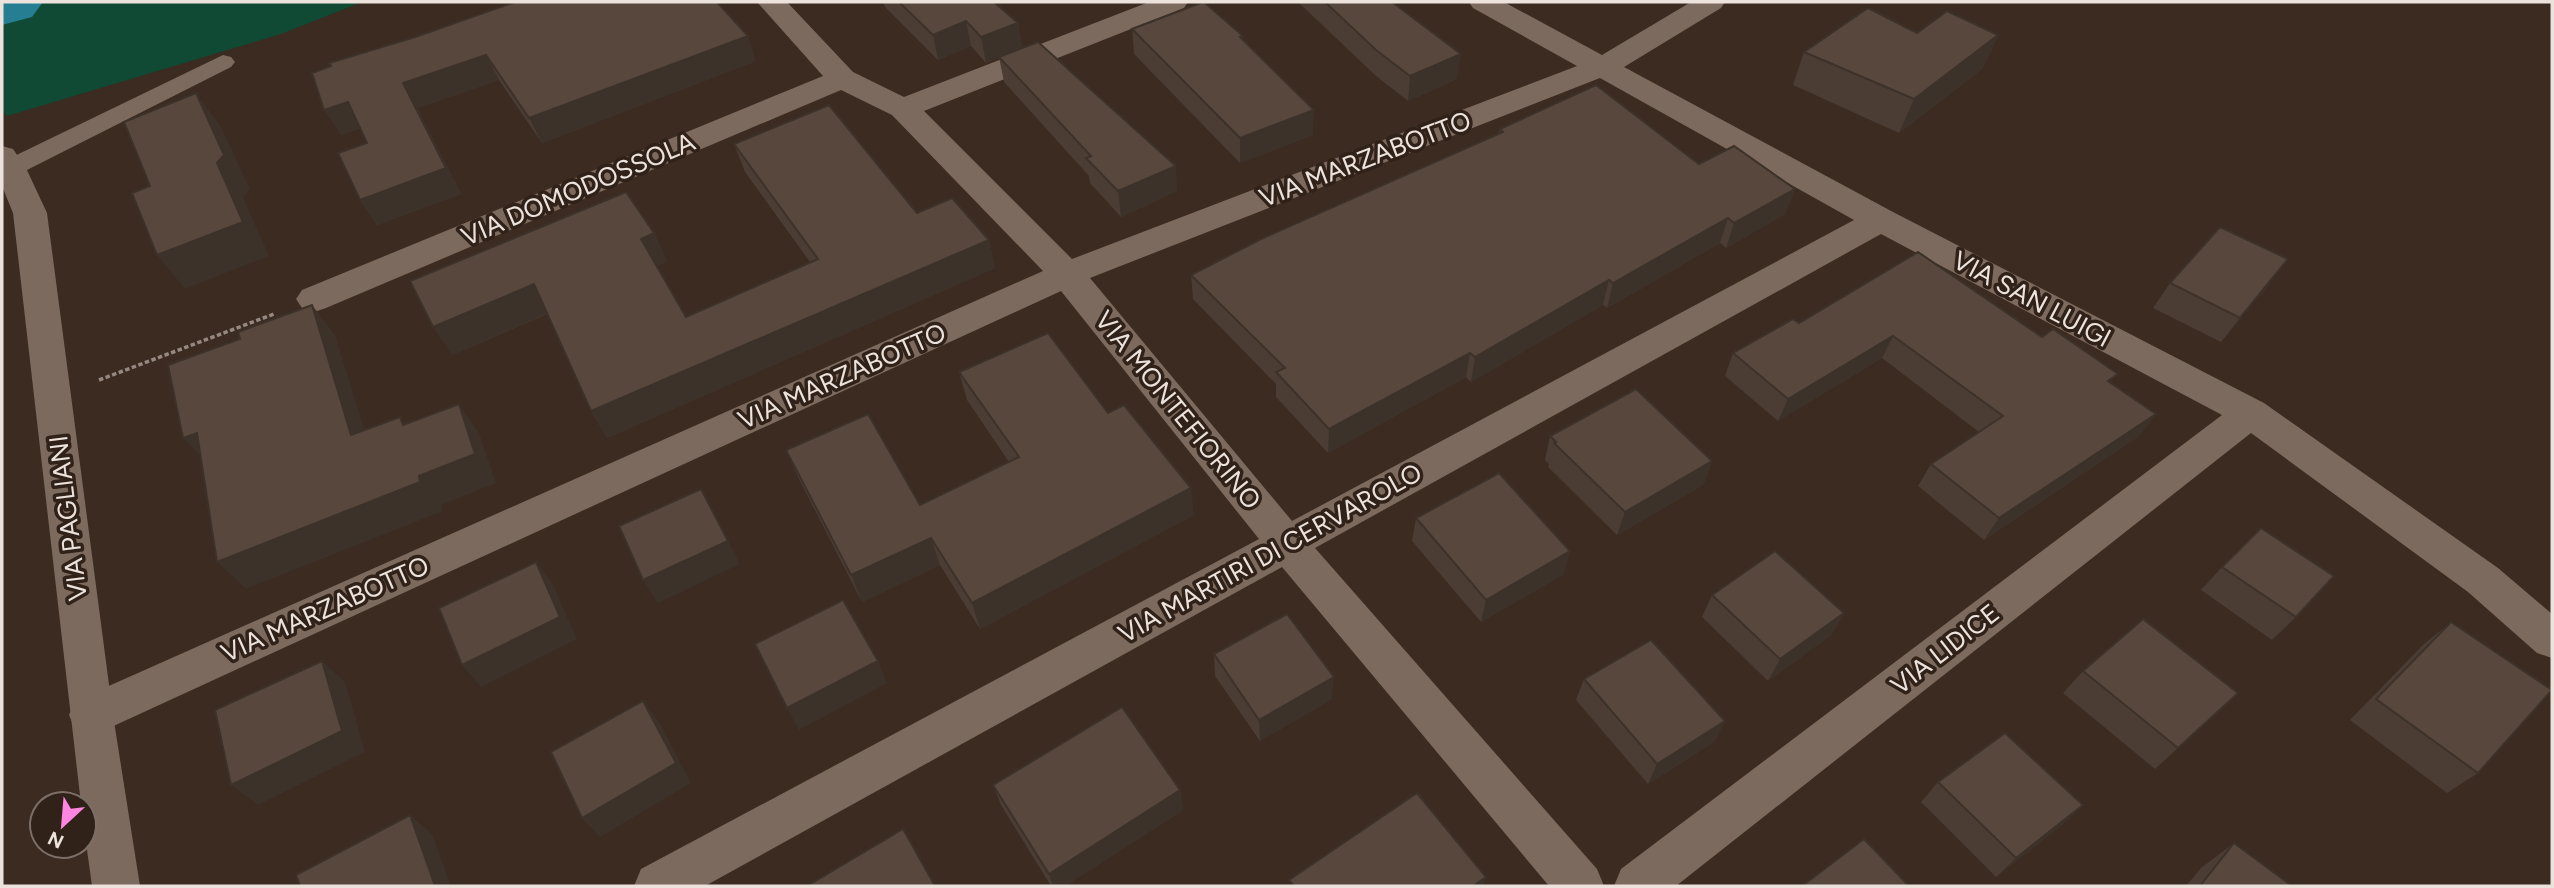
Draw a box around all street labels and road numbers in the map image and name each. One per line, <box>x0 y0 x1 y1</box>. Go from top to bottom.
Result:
street label: VIA MARZABOTTO <box>1255 104 1475 214</box>
street label: VIA DOMODOSSOLA <box>456 125 700 253</box>
street label: VIA SAN LUIGI <box>1947 244 2117 354</box>
street label: VIA MONTEFIORINO <box>1088 304 1268 516</box>
street label: VIA MARZABOTTO <box>733 316 951 436</box>
street label: VIA PAGLIANI <box>42 434 94 602</box>
street label: VIA MARTIRI DI CERVAROLO <box>1113 456 1427 650</box>
street label: VIA MARZABOTTO <box>216 549 434 669</box>
street label: VIA LIDICE <box>1884 597 2006 701</box>

